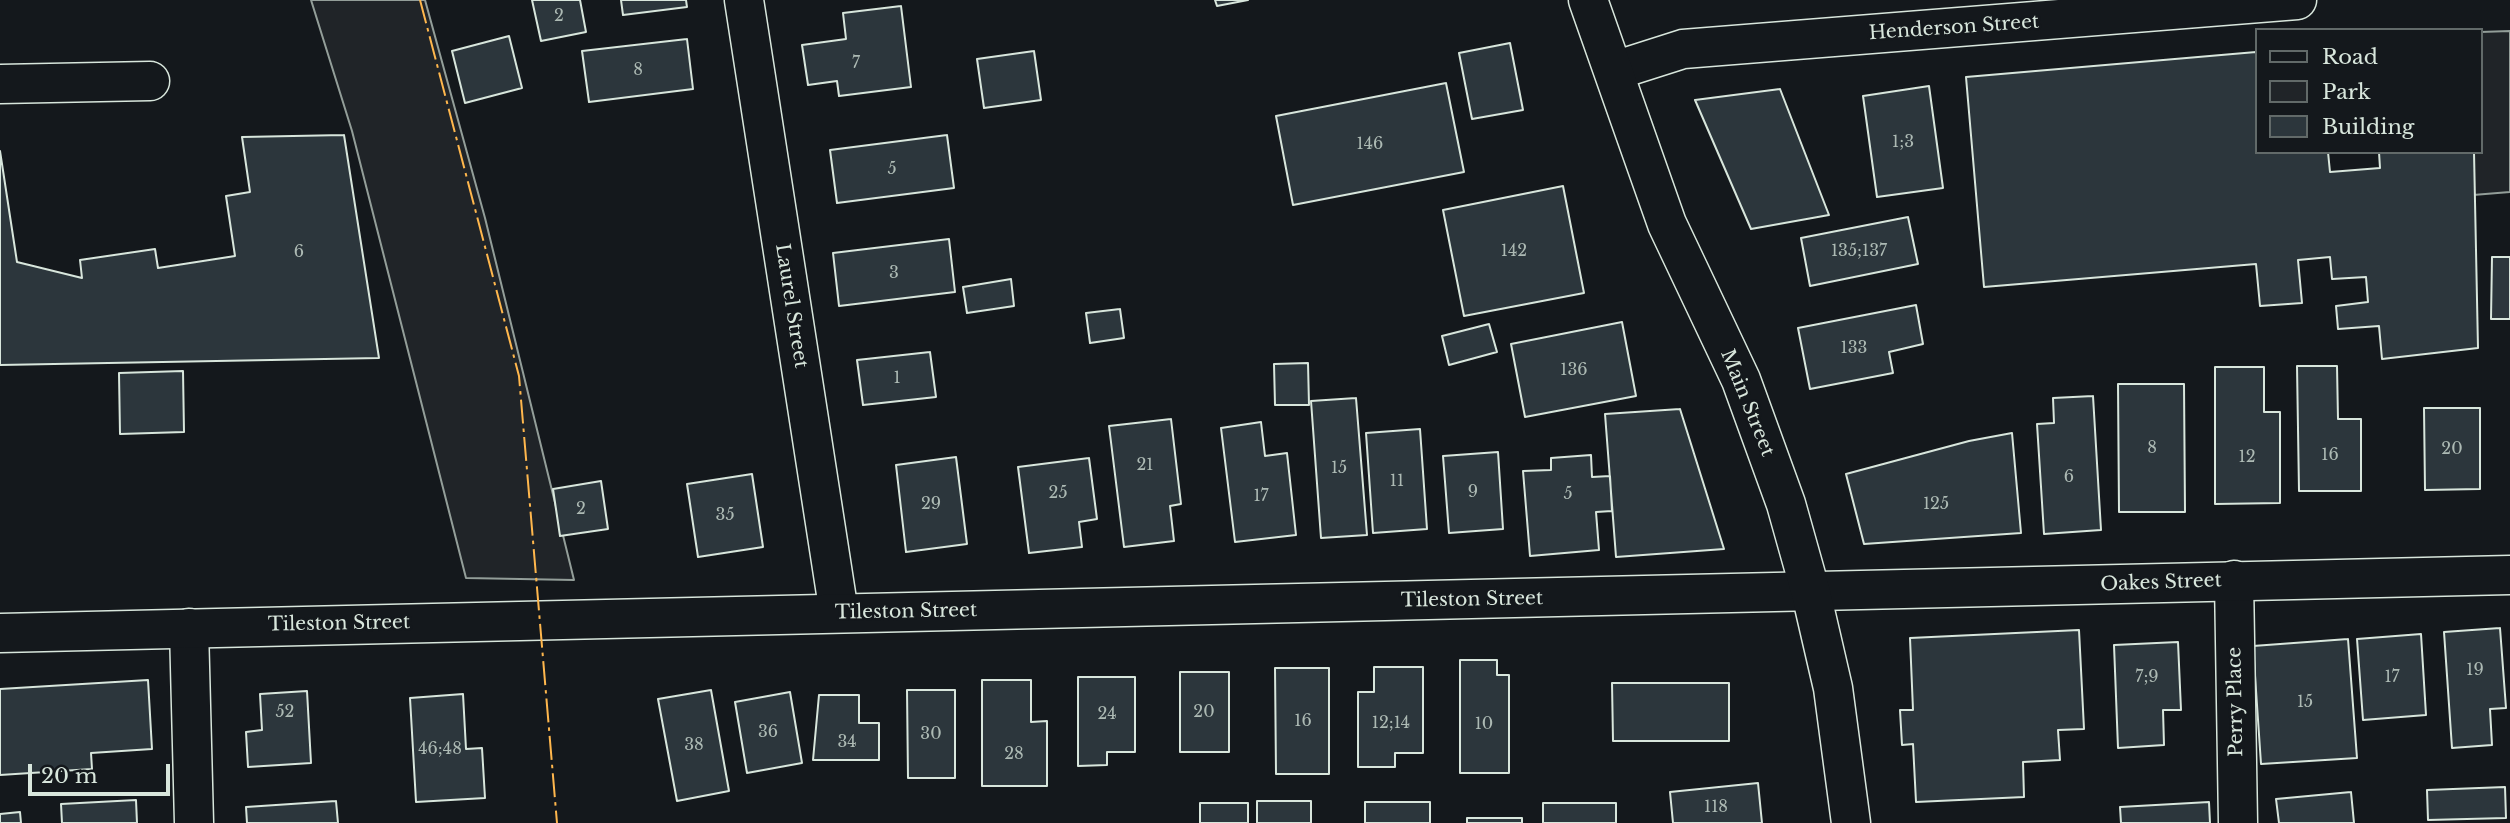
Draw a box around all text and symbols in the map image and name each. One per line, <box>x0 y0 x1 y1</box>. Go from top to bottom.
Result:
house number: 2 <box>554 6 564 26</box>
street label: Henderson Street <box>1868 11 2040 45</box>
legend <box>2254 28 2482 154</box>
text: Road <box>2322 44 2378 70</box>
house number: 7 <box>852 53 860 73</box>
house number: 8 <box>633 60 643 80</box>
text: Park <box>2322 79 2371 105</box>
text: Building <box>2322 114 2414 140</box>
house number: 1;3 <box>1892 132 1914 152</box>
house number: 146 <box>1357 134 1383 154</box>
house number: 5 <box>887 159 897 179</box>
house number: 142 <box>1501 241 1527 261</box>
house number: 135;137 <box>1831 241 1887 261</box>
house number: 6 <box>294 242 304 262</box>
street label: Laurel Street <box>770 242 812 370</box>
house number: 3 <box>889 263 899 283</box>
house number: 133 <box>1841 338 1867 358</box>
street label: Main Street <box>1715 346 1779 460</box>
house number: 136 <box>1560 360 1588 380</box>
house number: 1 <box>893 368 901 388</box>
house number: 8 <box>2147 438 2157 458</box>
house number: 20 <box>2441 439 2463 459</box>
house number: 16 <box>2321 445 2339 465</box>
house number: 12 <box>2239 447 2255 467</box>
house number: 21 <box>1137 455 1153 475</box>
house number: 15 <box>1331 458 1347 478</box>
house number: 6 <box>2064 467 2074 487</box>
house number: 11 <box>1390 471 1404 491</box>
house number: 9 <box>1468 482 1478 502</box>
house number: 25 <box>1049 483 1067 503</box>
house number: 5 <box>1563 484 1573 504</box>
house number: 17 <box>1253 486 1269 506</box>
house number: 29 <box>921 494 941 514</box>
house number: 125 <box>1923 494 1949 514</box>
house number: 2 <box>576 499 586 519</box>
house number: 35 <box>716 505 734 525</box>
street label: Oakes Street <box>2100 569 2222 597</box>
street label: Tileston Street <box>1401 587 1543 613</box>
street label: Tileston Street <box>835 599 977 625</box>
street label: Tileston Street <box>268 611 410 637</box>
street label: Perry Place <box>2224 647 2248 757</box>
house number: 19 <box>2466 660 2484 680</box>
house number: 7;9 <box>2135 667 2159 687</box>
house number: 17 <box>2384 667 2400 687</box>
house number: 15 <box>2297 692 2313 712</box>
house number: 52 <box>276 702 294 722</box>
house number: 20 <box>1193 702 1215 722</box>
house number: 24 <box>1097 704 1117 724</box>
house number: 16 <box>1294 711 1312 731</box>
house number: 12;14 <box>1372 713 1410 733</box>
house number: 10 <box>1475 714 1493 734</box>
house number: 36 <box>758 722 778 742</box>
house number: 30 <box>920 724 942 744</box>
house number: 34 <box>837 732 857 752</box>
house number: 38 <box>684 735 704 755</box>
house number: 46;48 <box>418 739 462 759</box>
house number: 28 <box>1004 744 1024 764</box>
scale bar <box>32 750 173 794</box>
text: 20 m <box>41 763 98 789</box>
house number: 118 <box>1704 797 1728 817</box>

